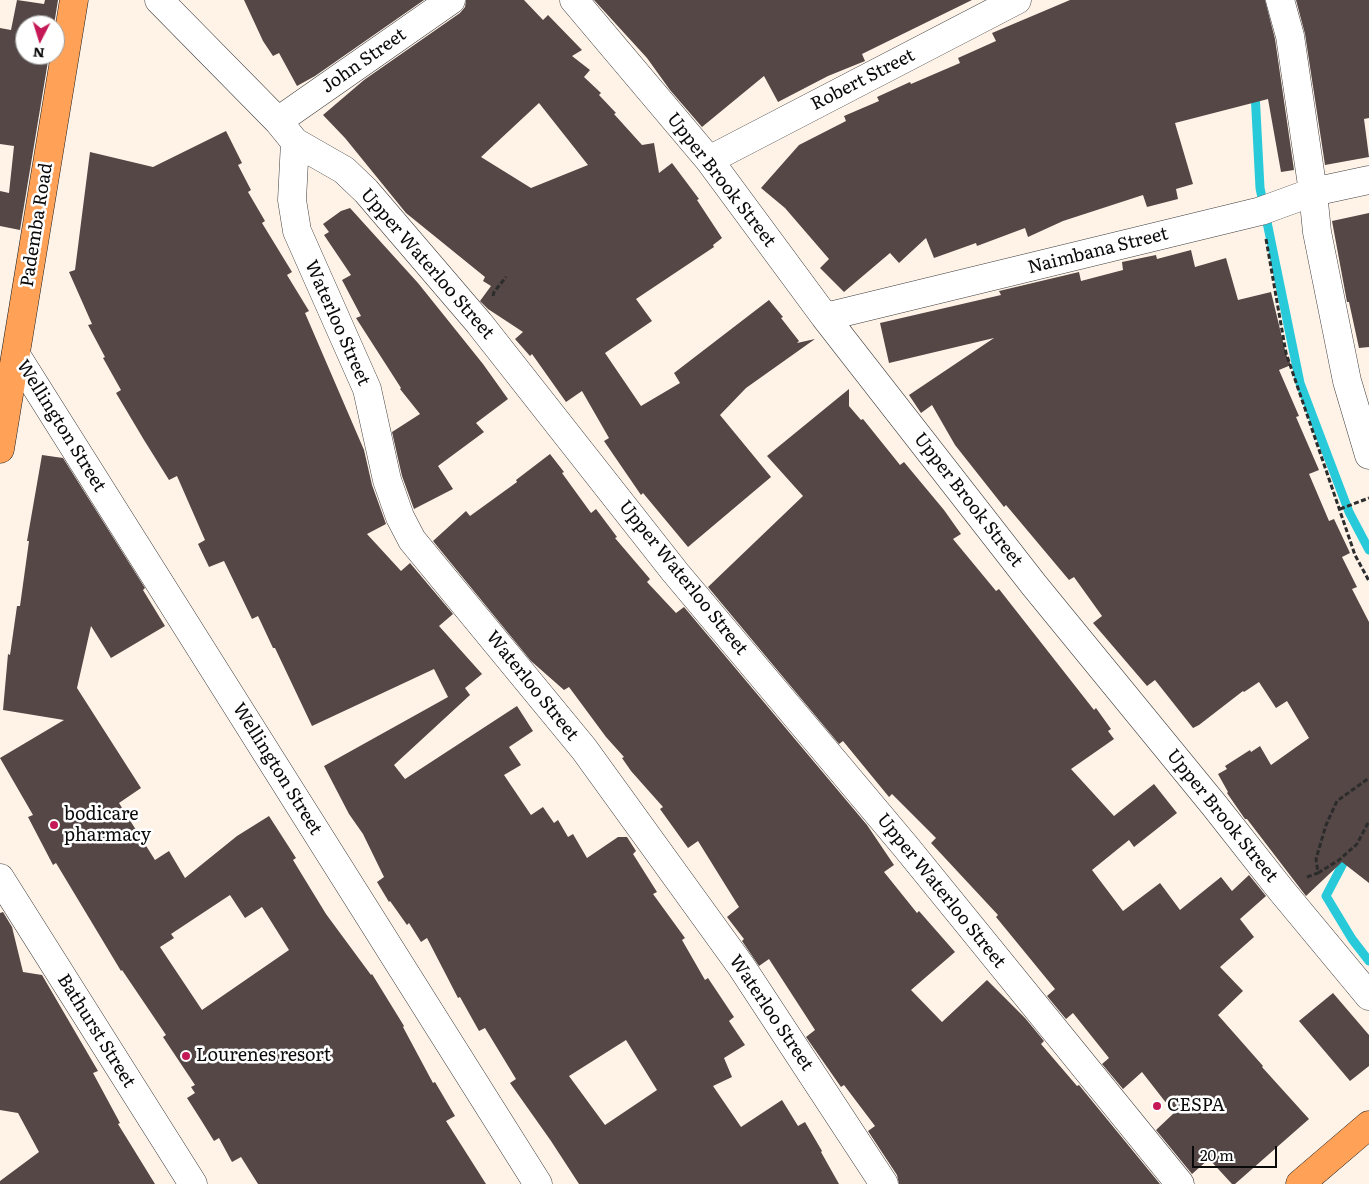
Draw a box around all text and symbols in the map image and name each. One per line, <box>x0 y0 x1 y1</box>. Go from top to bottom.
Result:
north arrow <box>15 15 65 65</box>
street label: John Street <box>318 24 410 98</box>
text: N <box>32 43 46 64</box>
street label: Robert Street <box>808 45 918 115</box>
street label: Upper Brook Street <box>662 108 780 252</box>
street label: Pademba Road <box>17 161 57 289</box>
street label: Upper Waterloo Street <box>356 184 498 344</box>
street label: Naimbana Street <box>1026 223 1170 279</box>
street label: Waterloo Street <box>300 257 374 389</box>
street label: Wellington Street <box>12 356 110 496</box>
street label: Upper Brook Street <box>909 428 1027 572</box>
street label: Upper Waterloo Street <box>614 496 752 660</box>
street label: Waterloo Street <box>481 627 583 745</box>
street label: Wellington Street <box>228 699 326 839</box>
street label: Upper Brook Street <box>1162 745 1282 887</box>
place label: bodicare pharmacy <box>64 804 151 846</box>
street label: Upper Waterloo Street <box>872 809 1010 973</box>
marker: bodicare pharmacy <box>48 819 60 831</box>
street label: Waterloo Street <box>724 951 818 1075</box>
street label: Bathurst Street <box>52 970 140 1092</box>
place label: Lourenes resort <box>196 1045 331 1067</box>
marker: Lourenes resort <box>180 1050 192 1062</box>
place label: CESPA <box>1167 1095 1225 1117</box>
marker: CESPA <box>1151 1100 1163 1112</box>
scale bar <box>1194 1136 1279 1168</box>
text: 20 m <box>1200 1143 1234 1166</box>

